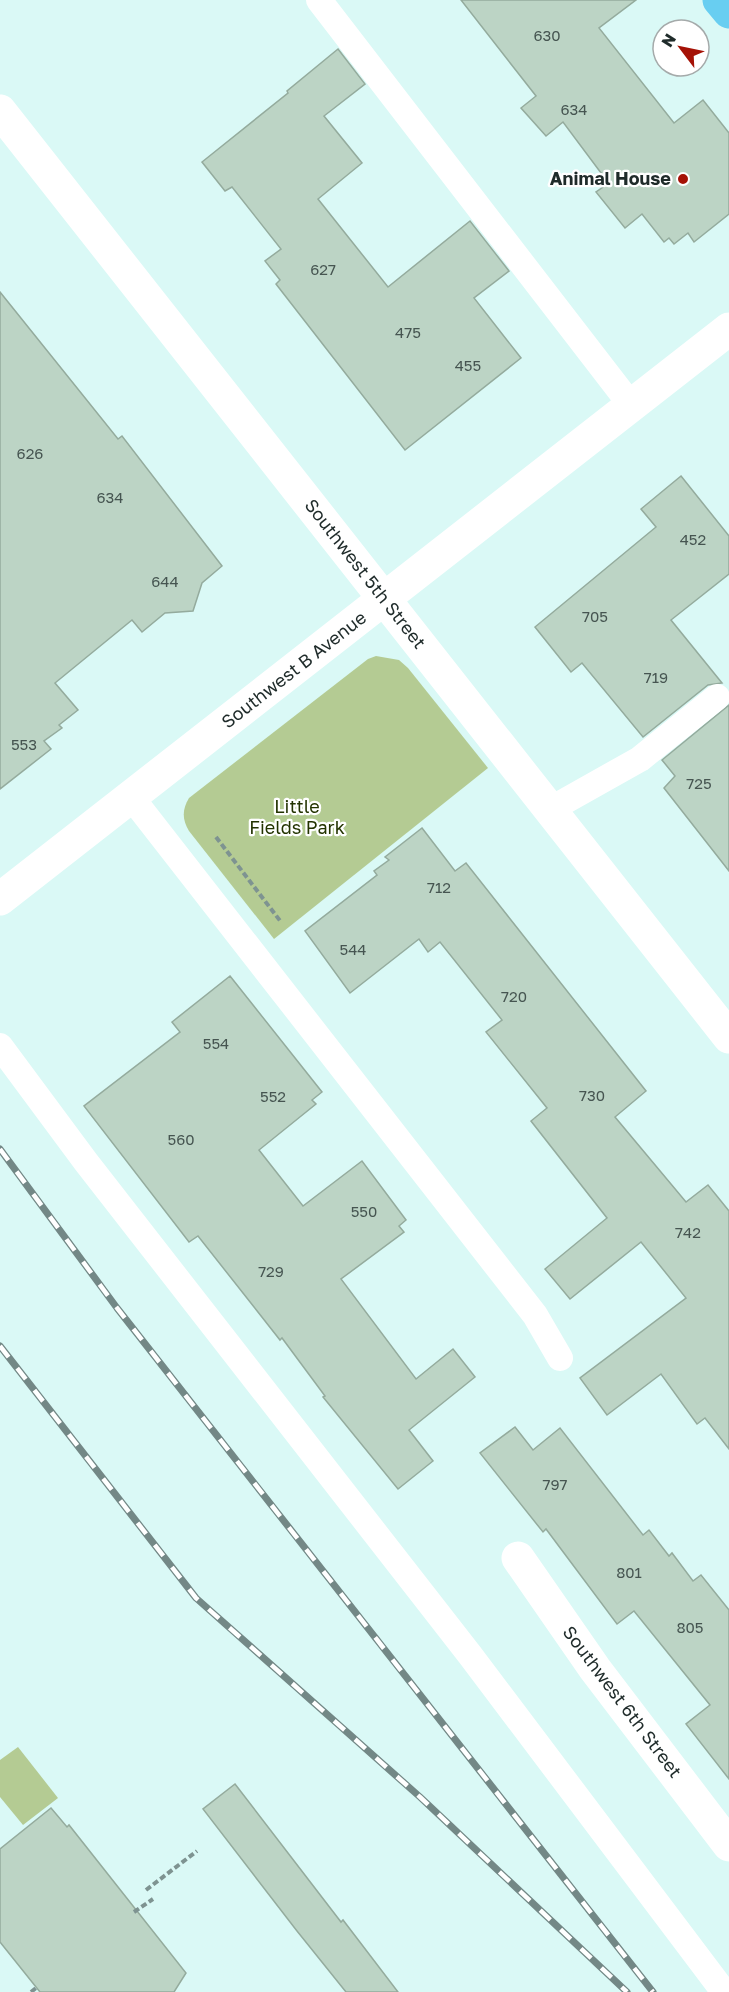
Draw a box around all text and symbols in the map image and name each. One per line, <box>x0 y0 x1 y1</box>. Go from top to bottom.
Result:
north arrow <box>651 18 711 78</box>
house number: 630 <box>533 26 561 44</box>
text: N <box>657 30 680 51</box>
house number: 634 <box>560 100 588 118</box>
place label: Animal House <box>550 167 671 189</box>
marker: Animal House <box>676 172 690 186</box>
house number: 627 <box>310 260 336 278</box>
house number: 475 <box>395 323 421 341</box>
house number: 455 <box>455 356 481 374</box>
house number: 626 <box>17 444 43 462</box>
house number: 634 <box>96 488 124 506</box>
street label: Southwest 5th Street <box>301 494 431 653</box>
house number: 452 <box>680 530 706 548</box>
house number: 644 <box>151 572 179 590</box>
street label: Southwest B Avenue <box>217 606 370 733</box>
house number: 705 <box>582 607 608 625</box>
house number: 719 <box>644 668 668 686</box>
house number: 553 <box>11 735 37 753</box>
house number: 725 <box>686 774 712 792</box>
park label: Little Fields Park <box>249 795 345 838</box>
house number: 712 <box>427 878 451 896</box>
house number: 544 <box>339 940 367 958</box>
house number: 720 <box>501 987 527 1005</box>
house number: 554 <box>203 1034 229 1052</box>
house number: 730 <box>579 1086 605 1104</box>
house number: 552 <box>260 1087 286 1105</box>
house number: 560 <box>167 1130 195 1148</box>
house number: 550 <box>351 1202 377 1220</box>
house number: 742 <box>675 1223 701 1241</box>
house number: 729 <box>258 1262 284 1280</box>
house number: 797 <box>543 1475 568 1493</box>
house number: 801 <box>616 1563 642 1581</box>
house number: 805 <box>676 1618 704 1636</box>
street label: Southwest 6th Street <box>559 1621 687 1782</box>

